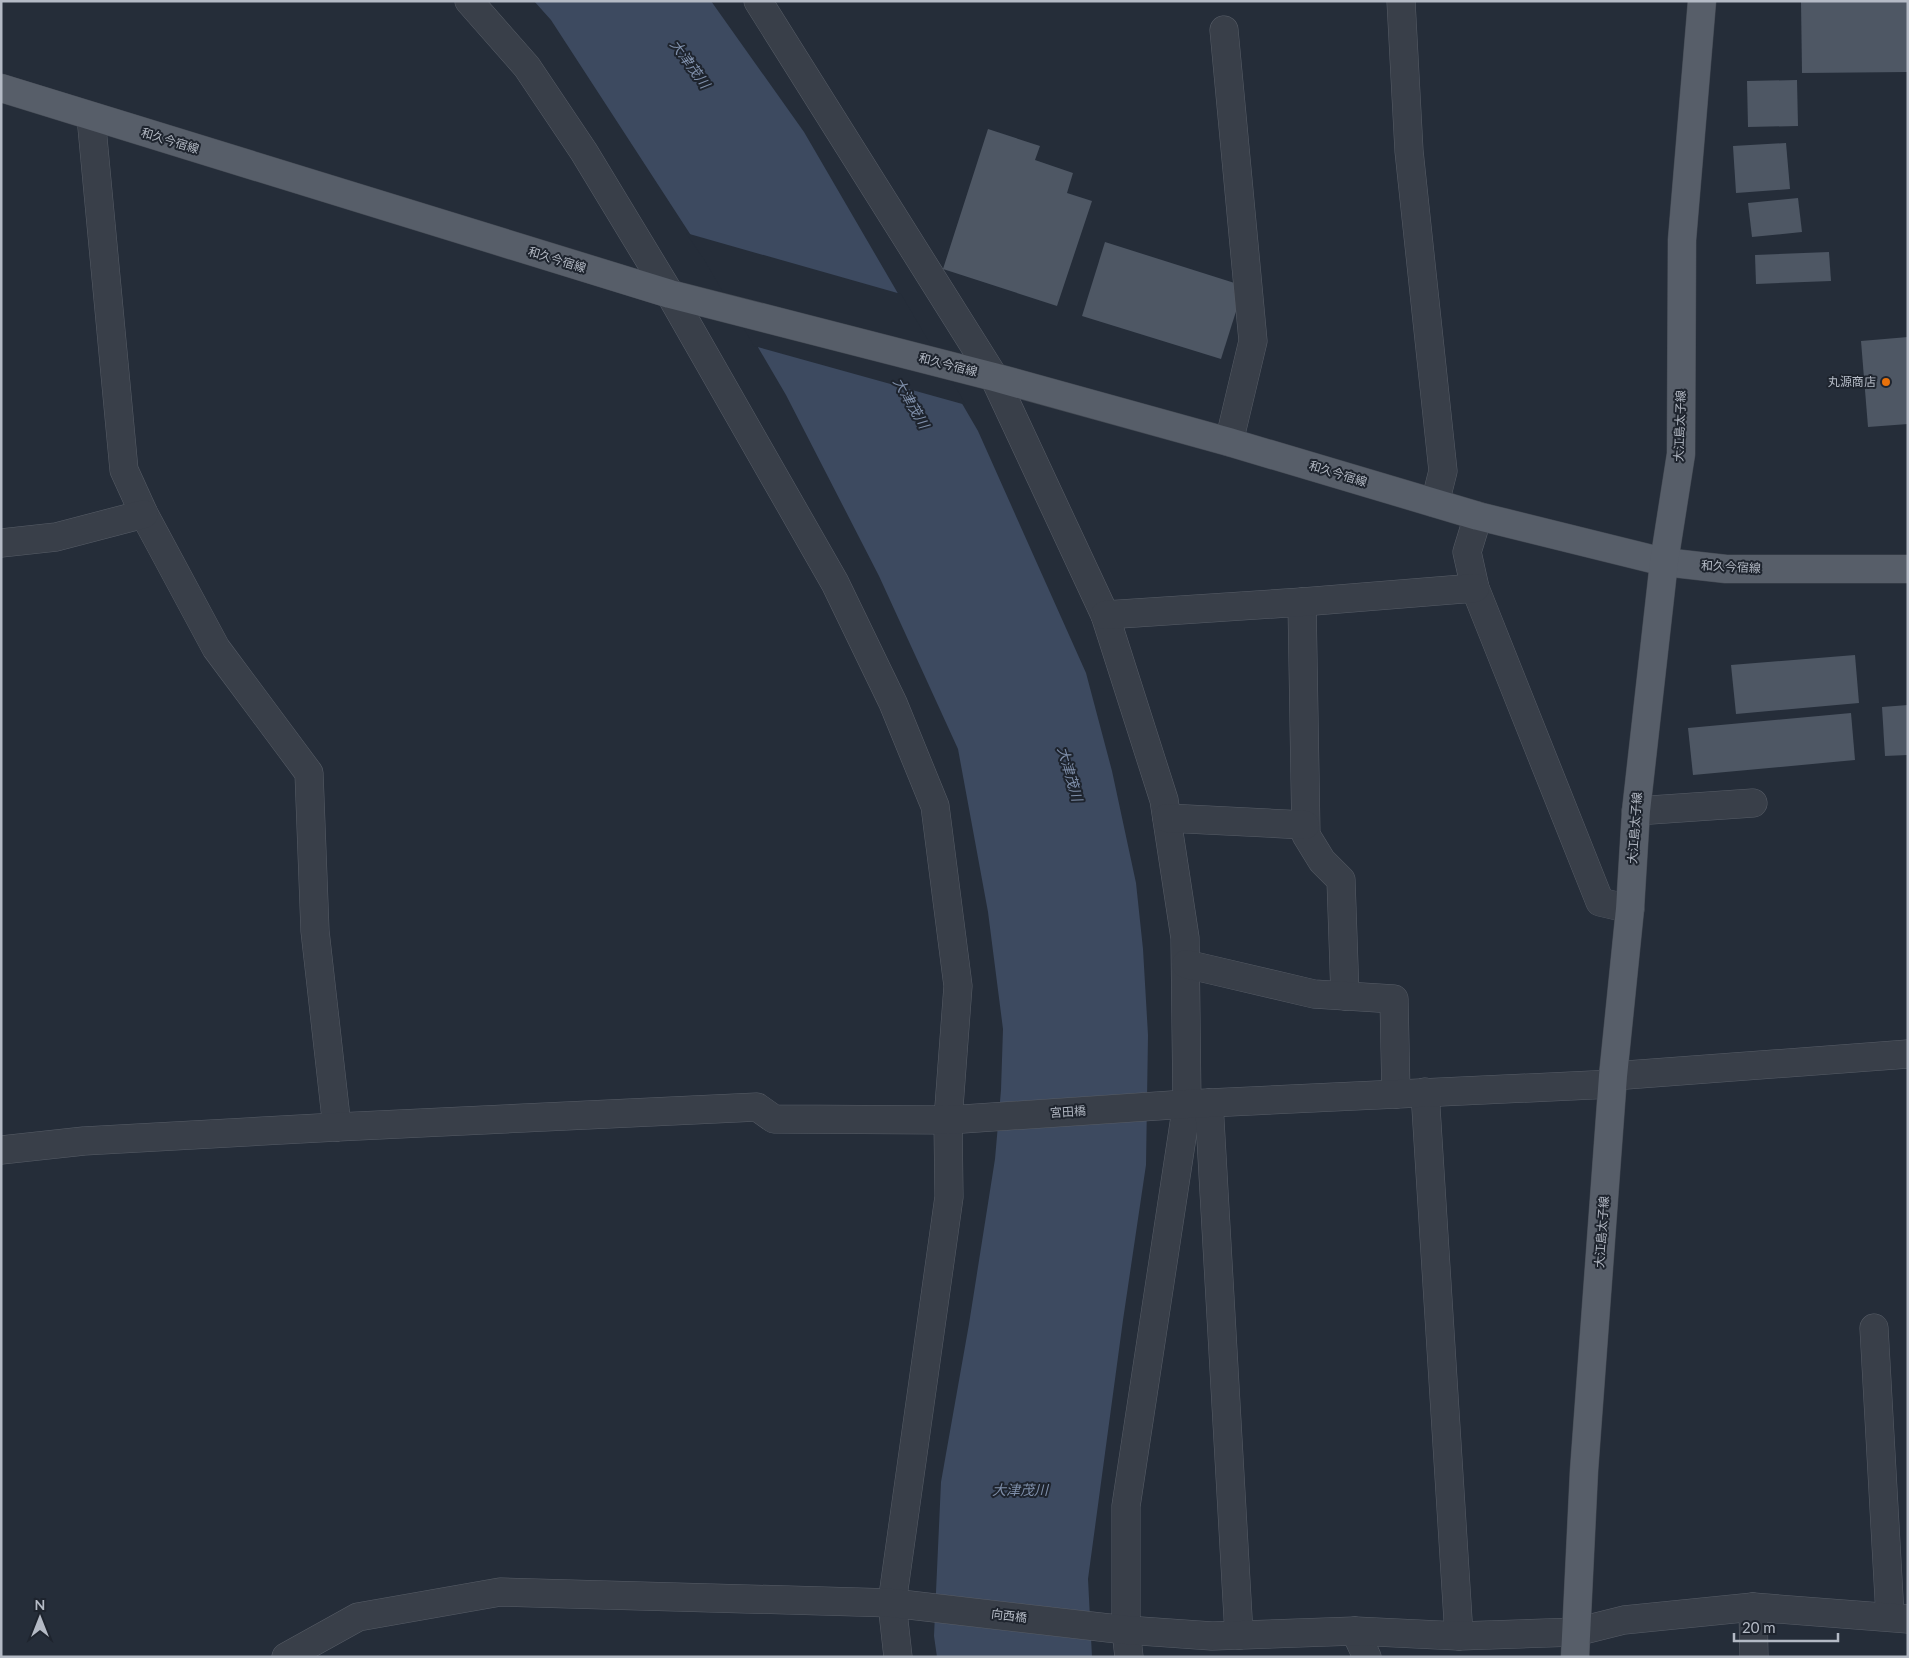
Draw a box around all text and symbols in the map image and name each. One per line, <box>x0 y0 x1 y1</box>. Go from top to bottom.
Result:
water label: 大津茂川 <box>667 36 715 93</box>
street label: 和久今宿線 <box>139 125 201 156</box>
street label: 和久今宿線 <box>526 244 588 275</box>
street label: 和久今宿線 <box>917 350 979 379</box>
water label: 大津茂川 <box>890 374 934 433</box>
place label: 丸源商店 <box>1828 374 1876 389</box>
marker: 丸源商店 <box>1880 376 1892 388</box>
street label: 大江島太子線 <box>1671 390 1688 462</box>
street label: 和久今宿線 <box>1307 458 1369 489</box>
street label: 和久今宿線 <box>1701 557 1761 576</box>
water label: 大津茂川 <box>1055 745 1087 805</box>
street label: 大江島太子線 <box>1625 792 1644 864</box>
street label: 宮田橋 <box>1049 1103 1086 1120</box>
street label: 大江島太子線 <box>1592 1196 1611 1268</box>
water label: 大津茂川 <box>992 1481 1050 1498</box>
north arrow <box>15 1593 65 1643</box>
text: N <box>35 1596 45 1613</box>
street label: 向西橋 <box>990 1606 1028 1625</box>
scale bar <box>1734 1610 1838 1642</box>
text: 20 m <box>1742 1618 1776 1636</box>

